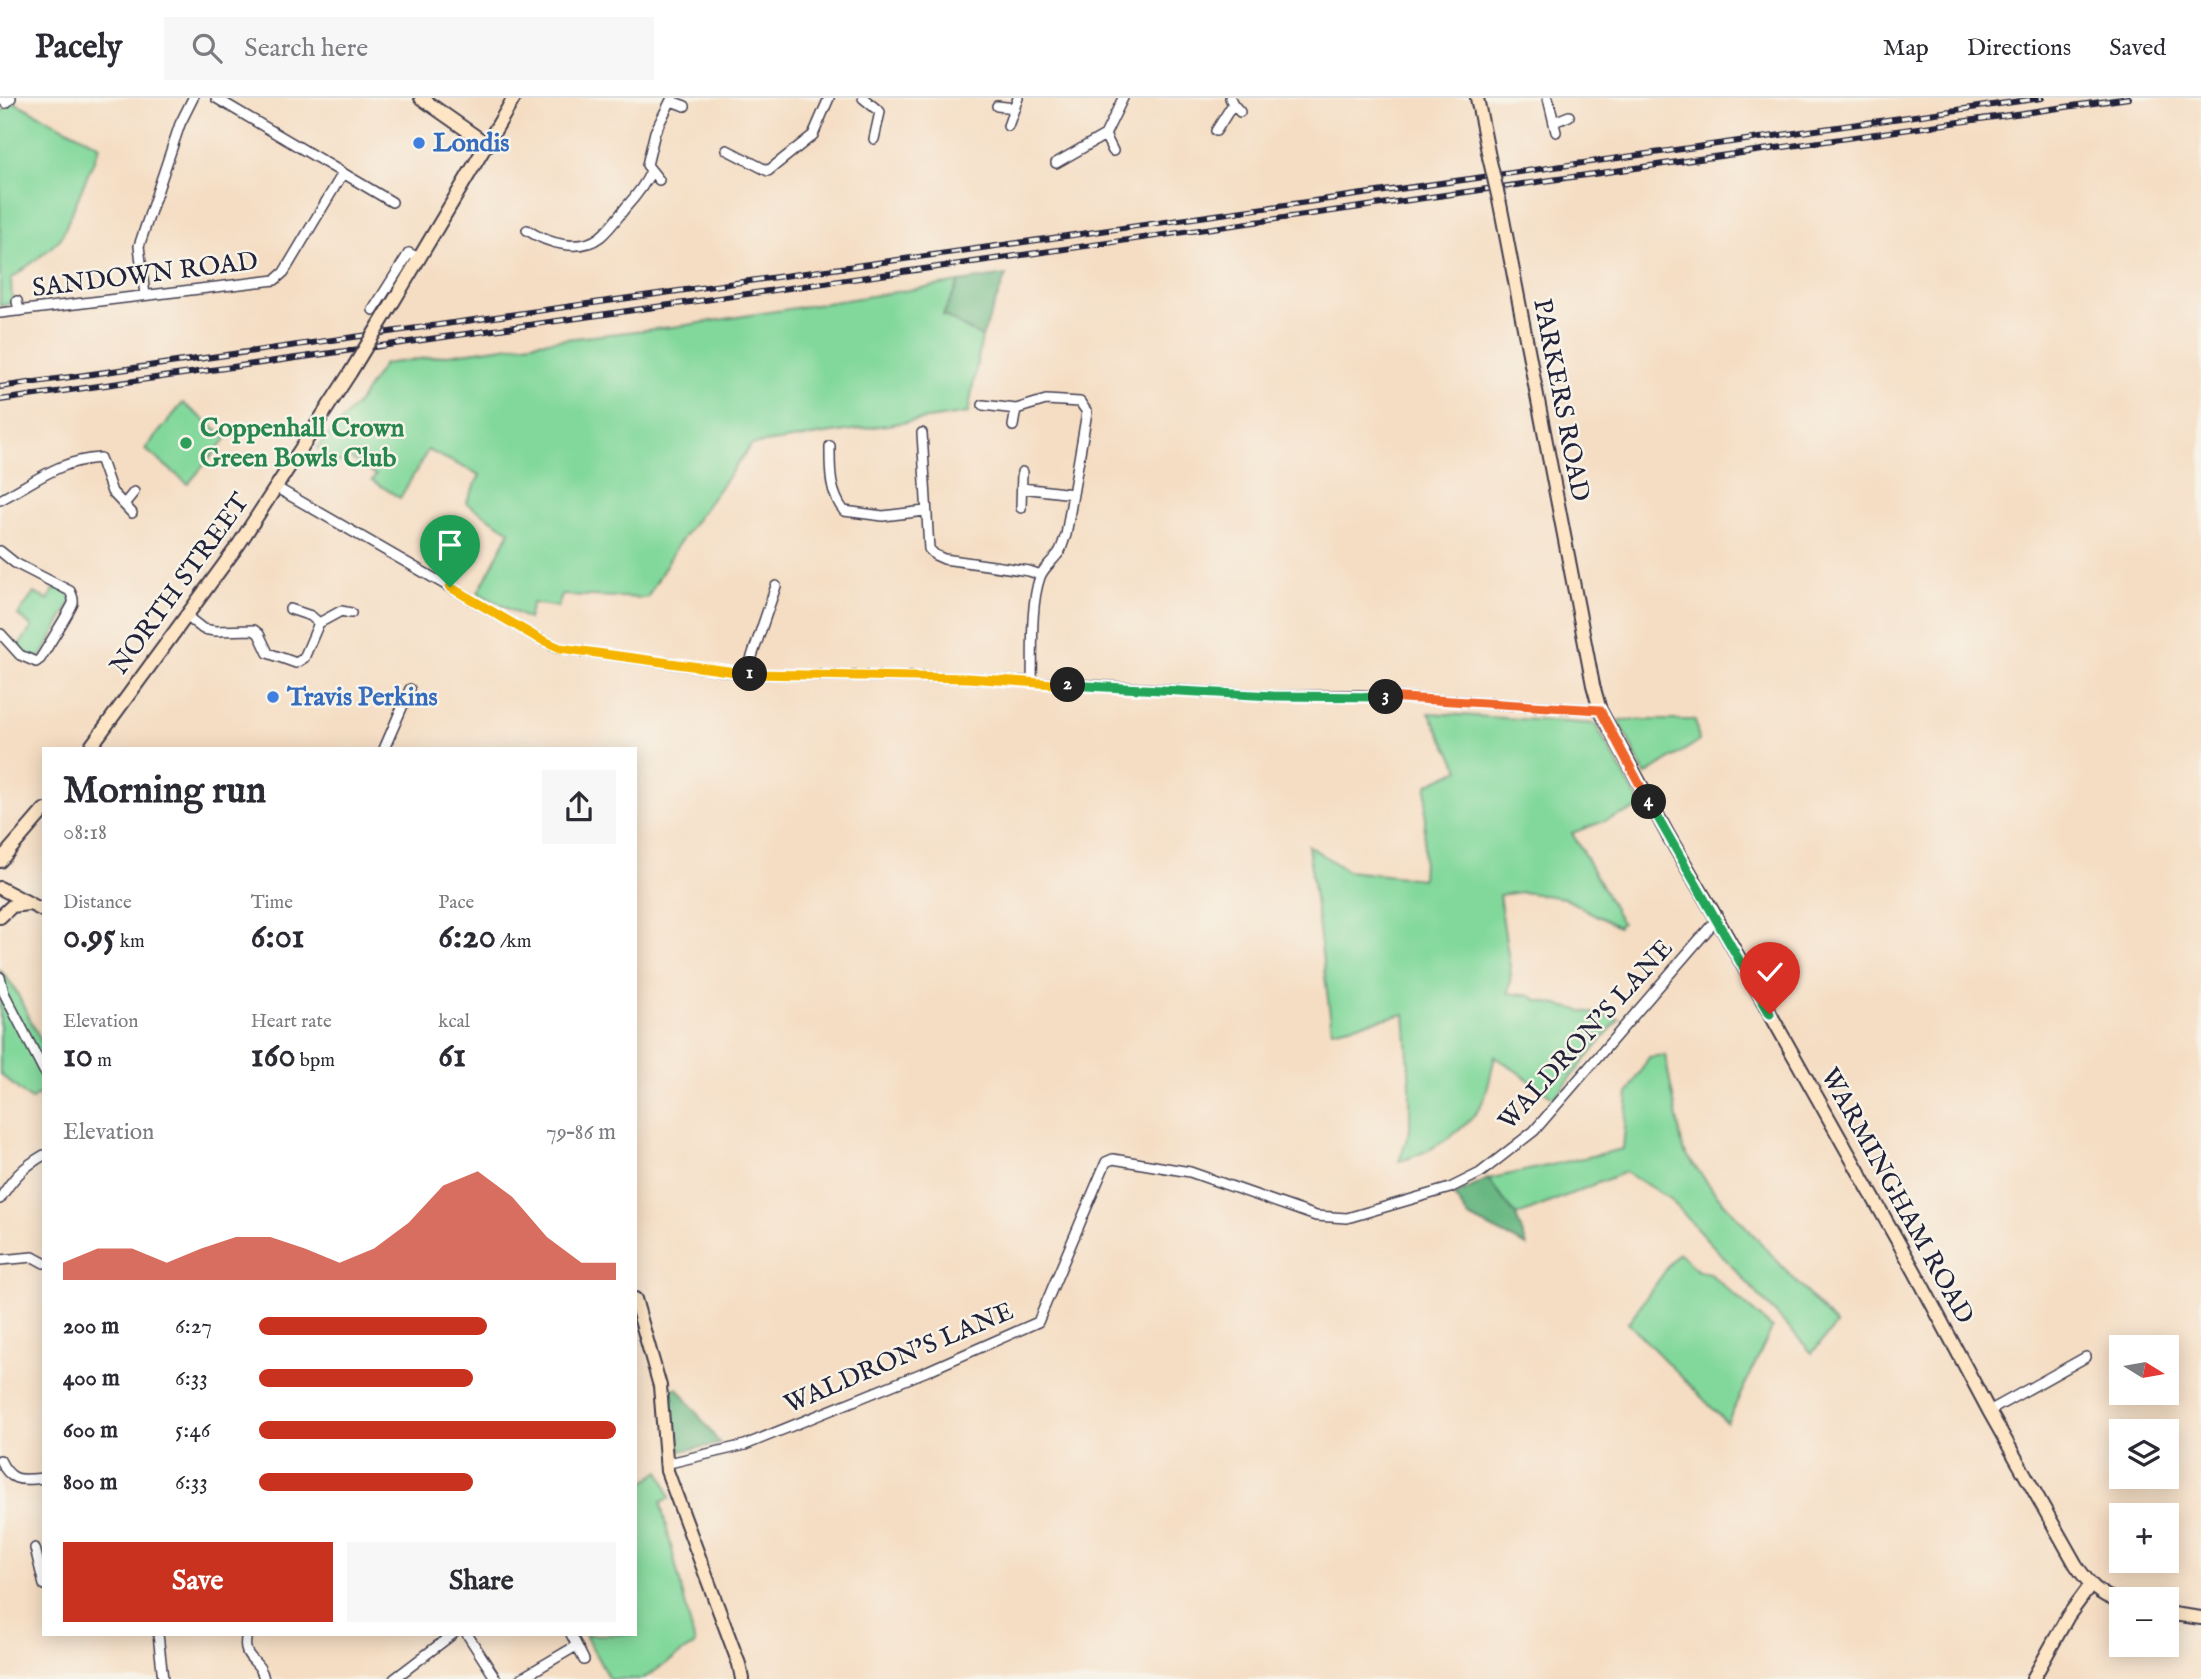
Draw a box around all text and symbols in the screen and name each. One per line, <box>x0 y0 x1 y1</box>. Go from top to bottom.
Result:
search box <box>164 17 654 80</box>
text: Pacely <box>35 27 122 69</box>
icon: search <box>188 29 226 67</box>
text: Search here <box>244 32 368 65</box>
text: Map <box>1883 33 1929 64</box>
text: Directions <box>1967 33 2071 64</box>
text: Saved <box>2109 33 2166 64</box>
place label: Londis <box>433 127 509 160</box>
marker: Londis <box>411 135 427 151</box>
street label: SANDOWN ROAD <box>30 245 260 305</box>
street label: PARKERS ROAD <box>1525 296 1597 504</box>
place label: Coppenhall Crown Green Bowls Club <box>200 412 404 475</box>
marker: Coppenhall Crown Green Bowls Club <box>178 435 194 451</box>
street label: NORTH STREET <box>103 487 257 681</box>
pin <box>420 515 480 587</box>
icon: arrive <box>431 526 469 564</box>
pin: 1 <box>732 656 768 692</box>
text: 1 <box>746 661 753 685</box>
pin: 2 <box>1050 668 1086 702</box>
text: 2 <box>1063 672 1072 696</box>
pin: 3 <box>1368 680 1404 714</box>
place label: Travis Perkins <box>286 681 438 714</box>
text: 3 <box>1382 684 1389 708</box>
marker: Travis Perkins <box>265 689 281 705</box>
text: Morning run <box>63 768 266 816</box>
button: share <box>542 770 616 844</box>
pin: 4 <box>1632 784 1666 820</box>
text: 4 <box>1644 789 1653 813</box>
text: 08:18 <box>63 818 107 847</box>
text: Distance <box>63 891 132 915</box>
text: Time <box>251 891 293 915</box>
text: Pace <box>438 891 474 915</box>
text: 0.95 <box>63 915 116 960</box>
text: 6:01 <box>251 915 305 960</box>
text: 6:20 <box>438 915 496 960</box>
text: km <box>116 930 145 954</box>
text: /km <box>496 930 531 954</box>
street label: WALDRON'S LANE <box>1492 933 1680 1137</box>
pin <box>1740 942 1800 1014</box>
icon: check <box>1751 953 1789 991</box>
text: Elevation <box>63 1010 138 1034</box>
text: Heart rate <box>251 1010 332 1034</box>
text: kcal <box>438 1010 470 1034</box>
text: 10 <box>63 1034 93 1079</box>
text: 160 <box>251 1034 296 1079</box>
text: 61 <box>438 1034 466 1079</box>
text: m <box>93 1049 112 1073</box>
text: bpm <box>296 1049 335 1073</box>
street label: WARMINGHAM ROAD <box>1813 1062 1981 1330</box>
text: Elevation <box>63 1118 154 1147</box>
text: 79–86 m <box>546 1118 616 1147</box>
street label: WALDRON'S LANE <box>779 1295 1019 1421</box>
text: 200 m <box>63 1312 119 1341</box>
text: 6:27 <box>175 1312 212 1341</box>
north arrow <box>2109 1335 2179 1405</box>
map controls <box>2109 1335 2179 1657</box>
text: 400 m <box>63 1364 120 1393</box>
text: 6:33 <box>175 1364 208 1393</box>
text: 600 m <box>63 1416 118 1445</box>
text: 5:46 <box>175 1416 210 1445</box>
button: layers <box>2109 1419 2179 1489</box>
text: 800 m <box>63 1468 117 1497</box>
text: 6:33 <box>175 1468 208 1497</box>
button: + <box>2109 1503 2179 1573</box>
button: Save <box>63 1542 333 1622</box>
button: Share <box>347 1542 616 1622</box>
button: − <box>2109 1587 2179 1657</box>

